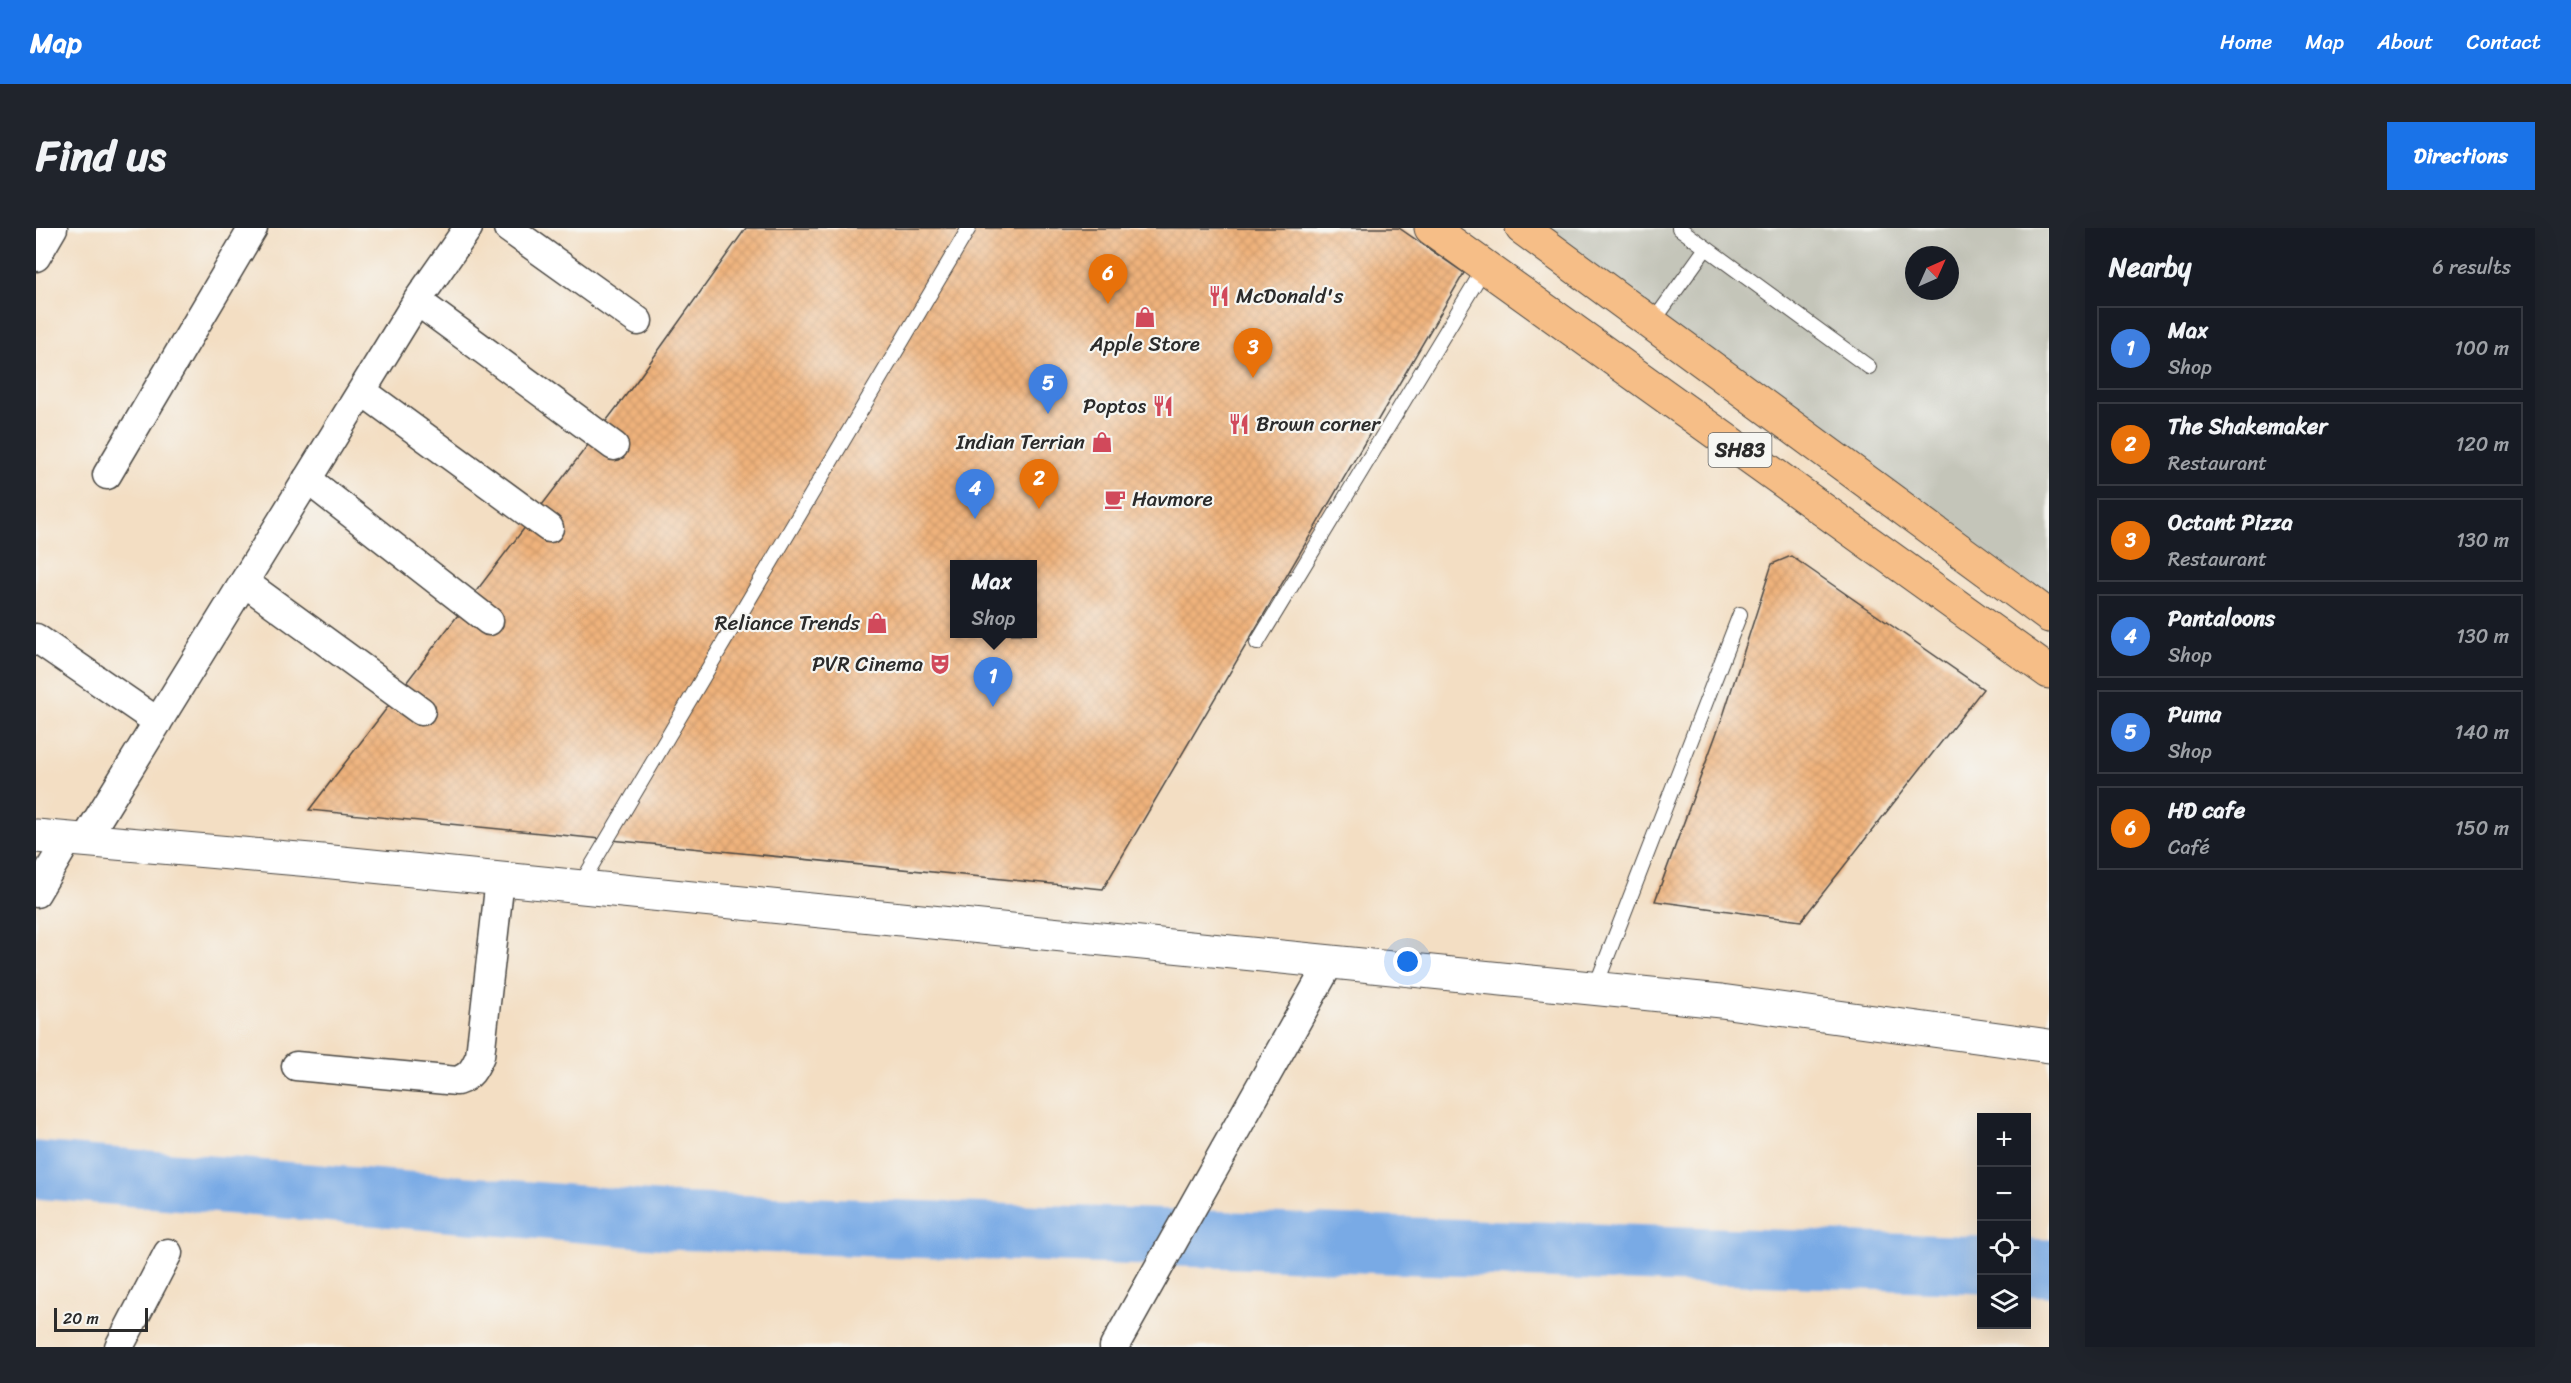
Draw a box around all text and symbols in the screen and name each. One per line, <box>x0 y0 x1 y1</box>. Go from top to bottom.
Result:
text: Map <box>30 18 82 67</box>
text: Home <box>2220 23 2272 61</box>
text: Map <box>2305 23 2344 61</box>
text: About <box>2377 23 2434 61</box>
text: Contact <box>2467 23 2541 61</box>
text: Find us <box>36 119 166 193</box>
button: Directions <box>2387 122 2535 190</box>
text: Nearby <box>2109 244 2191 290</box>
north arrow <box>1905 246 1959 300</box>
text: 6 results <box>2432 250 2511 285</box>
pin: 6 <box>1088 254 1128 304</box>
place label: McDonald's <box>1236 277 1344 315</box>
restaurant icon: McDonald's <box>1207 284 1231 308</box>
shop icon: Apple Store <box>1133 305 1157 329</box>
text: Max <box>2168 311 2208 350</box>
place label: Apple Store <box>1089 325 1200 363</box>
pin: 3 <box>1234 328 1272 378</box>
text: 1 <box>2126 331 2135 366</box>
text: 100 m <box>2455 331 2509 366</box>
text: Shop <box>2168 350 2212 385</box>
pin: 5 <box>1028 364 1068 414</box>
place label: Poptos <box>1083 387 1146 425</box>
restaurant icon: Poptos <box>1151 394 1175 418</box>
place label: Brown corner <box>1256 405 1381 443</box>
text: The Shakemaker <box>2168 407 2327 446</box>
restaurant icon: Brown corner <box>1227 412 1251 436</box>
place label: Indian Terrian <box>955 423 1085 461</box>
text: 2 <box>2125 427 2136 462</box>
text: 120 m <box>2456 427 2509 462</box>
shop icon: Indian Terrian <box>1090 430 1114 454</box>
road number: SH83 <box>1708 433 1772 467</box>
text: Restaurant <box>2168 446 2267 481</box>
pin: 2 <box>1020 460 1058 509</box>
pin: 4 <box>956 470 994 519</box>
place label: Havmore <box>1132 480 1213 518</box>
cafe icon: Havmore <box>1103 487 1127 511</box>
text: Octant Pizza <box>2168 503 2293 542</box>
text: 3 <box>2125 523 2136 558</box>
text: 130 m <box>2456 523 2509 558</box>
text: Restaurant <box>2168 542 2267 577</box>
popup <box>950 560 1037 638</box>
text: Max <box>972 562 1012 601</box>
text: Pantaloons <box>2168 599 2275 638</box>
text: Shop <box>972 601 1015 636</box>
place label: Reliance Trends <box>715 604 860 642</box>
shop icon: Reliance Trends <box>865 611 889 635</box>
text: 4 <box>2124 619 2137 654</box>
text: 130 m <box>2456 619 2509 654</box>
text: Shop <box>2168 638 2212 673</box>
place label: PVR Cinema <box>812 645 923 683</box>
theatre icon: PVR Cinema <box>928 652 952 676</box>
pin: 1 <box>974 658 1012 707</box>
text: Puma <box>2168 695 2221 734</box>
text: 5 <box>2124 715 2137 750</box>
text: 140 m <box>2455 715 2509 750</box>
text: Shop <box>2168 734 2212 769</box>
text: HD cafe <box>2168 791 2245 830</box>
text: 6 <box>2125 811 2136 846</box>
text: 150 m <box>2455 811 2509 846</box>
text: Café <box>2168 830 2210 865</box>
your location <box>1393 947 1422 976</box>
map controls <box>1977 1113 2031 1329</box>
button: + <box>1977 1113 2031 1167</box>
button: − <box>1977 1167 2031 1221</box>
button: locate <box>1977 1221 2031 1275</box>
button: layers <box>1977 1275 2031 1329</box>
text: 20 m <box>63 1304 99 1333</box>
scale bar <box>54 1305 148 1332</box>

